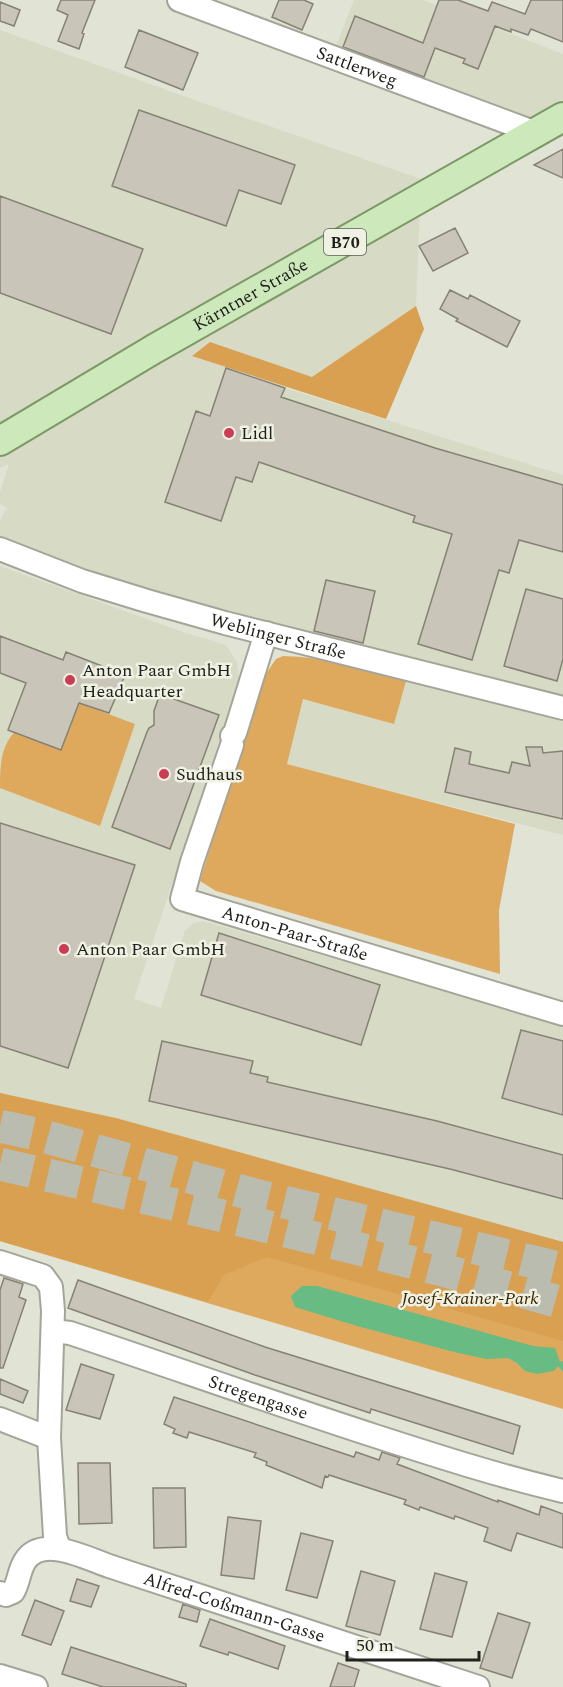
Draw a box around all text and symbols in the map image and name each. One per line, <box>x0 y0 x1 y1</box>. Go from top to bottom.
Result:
street label: Sattlerweg <box>312 39 401 94</box>
road number: B70 <box>324 229 366 255</box>
street label: Kärntner Straße <box>188 251 313 338</box>
place label: Lidl <box>241 420 273 447</box>
marker: Lidl <box>222 426 236 440</box>
street label: Weblinger Straße <box>207 606 349 667</box>
place label: Anton Paar GmbH Headquarter <box>82 657 231 705</box>
marker: Anton Paar GmbH Headquarter <box>63 673 77 687</box>
place label: Sudhaus <box>176 761 243 788</box>
marker: Sudhaus <box>157 767 171 781</box>
street label: Anton-Paar-Straße <box>218 899 371 968</box>
place label: Anton Paar GmbH <box>76 936 225 963</box>
marker: Anton Paar GmbH <box>57 942 71 956</box>
park label: Josef-Krainer-Park <box>399 1285 539 1312</box>
street label: Stregengasse <box>205 1368 311 1427</box>
street label: Alfred-Coßmann-Gasse <box>140 1565 328 1650</box>
scale bar <box>347 1624 479 1662</box>
text: 50 m <box>356 1632 394 1659</box>

